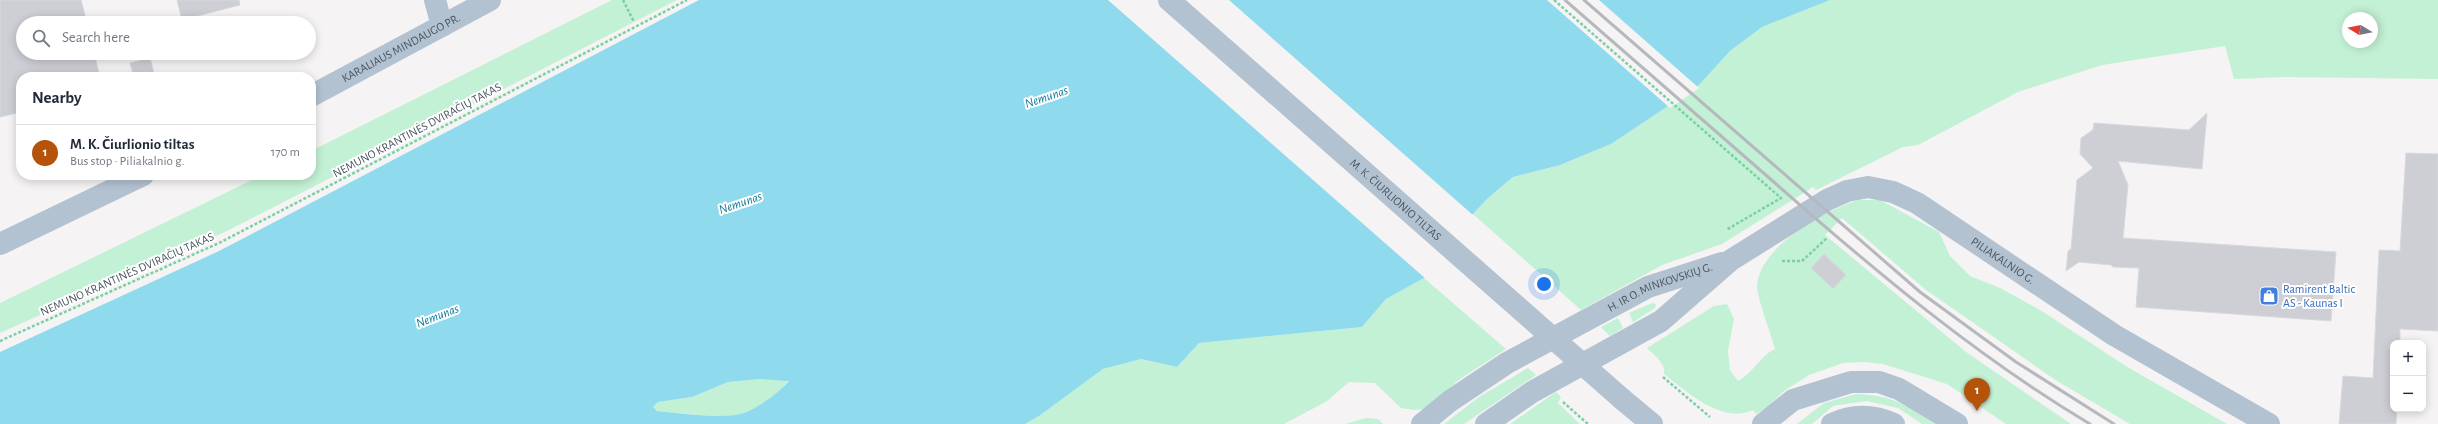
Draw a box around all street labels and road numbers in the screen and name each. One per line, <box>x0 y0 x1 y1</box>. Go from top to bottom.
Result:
street label: KARALIAUS MINDAUGO PR. <box>340 11 462 84</box>
street label: NEMUNO KRANTINĖS DVIRAČIŲ TAKAS <box>330 79 503 180</box>
street label: M. K. ČIURLIONIO TILTAS <box>1348 156 1444 243</box>
street label: NEMUNO KRANTINĖS DVIRAČIŲ TAKAS <box>38 229 216 318</box>
street label: PILIAKALNIO G. <box>1969 235 2037 286</box>
street label: H. IR O. MINKOVSKIŲ G. <box>1605 261 1714 314</box>

